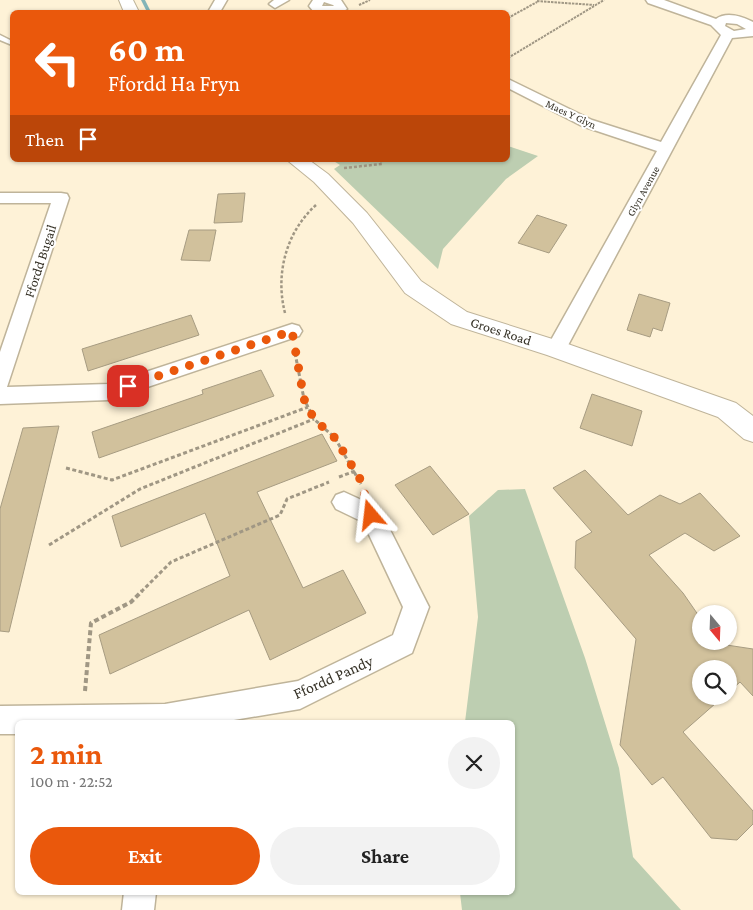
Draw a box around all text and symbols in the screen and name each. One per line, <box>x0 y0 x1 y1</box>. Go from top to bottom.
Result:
icon: left <box>25 30 90 95</box>
text: 60 m <box>108 30 185 69</box>
text: Ffordd Ha Fryn <box>108 71 240 96</box>
street label: Maes Y Glyn <box>543 97 598 132</box>
icon: arrive <box>74 125 102 153</box>
text: Then <box>25 129 64 150</box>
street label: Glyn Avenue <box>624 164 663 219</box>
street label: Ffordd Bugail <box>21 222 59 299</box>
street label: Groes Road <box>469 314 534 349</box>
pin <box>107 365 149 407</box>
icon: arrive <box>114 372 142 400</box>
position arrow <box>344 488 396 540</box>
north arrow <box>692 605 738 650</box>
map controls <box>692 605 737 705</box>
street label: Ffordd Pandy <box>291 652 376 703</box>
button: search <box>692 660 737 705</box>
text: 2 min <box>30 737 102 770</box>
button: close <box>448 737 500 789</box>
text: 100 m · 22:52 <box>30 773 113 790</box>
button: Exit <box>30 827 260 885</box>
button: Share <box>270 827 500 885</box>

